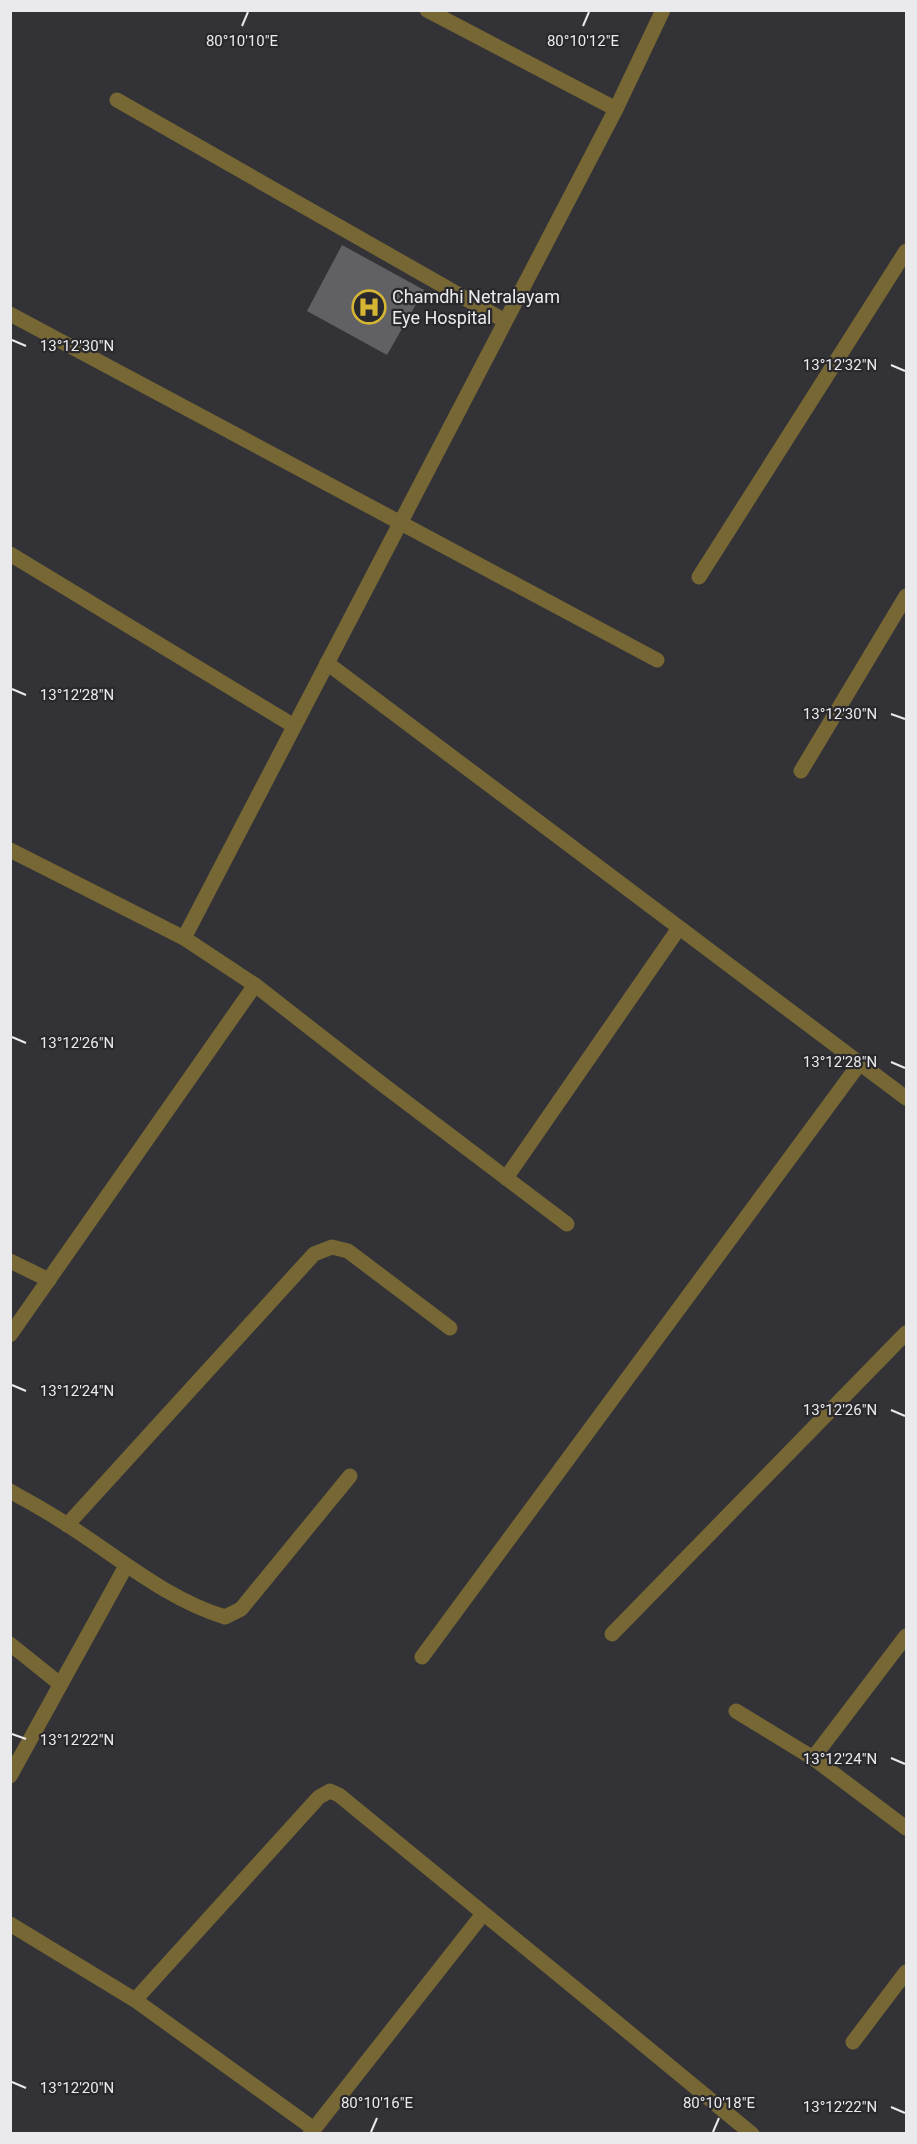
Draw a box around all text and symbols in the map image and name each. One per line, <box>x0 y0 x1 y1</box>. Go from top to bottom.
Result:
text: 80°10'10"E <box>206 32 279 50</box>
text: 80°10'12"E <box>547 32 620 50</box>
place label: Chamdhi Netralayam Eye Hospital <box>392 286 560 328</box>
hospital icon: Chamdhi Netralayam Eye Hospital <box>351 289 387 325</box>
text: 13°12'30"N <box>40 337 114 355</box>
text: 13°12'32"N <box>803 356 877 374</box>
text: 13°12'28"N <box>40 686 114 704</box>
text: 13°12'30"N <box>803 705 877 723</box>
text: 13°12'26"N <box>40 1034 114 1052</box>
text: 13°12'28"N <box>803 1053 877 1071</box>
text: 13°12'24"N <box>40 1382 114 1400</box>
text: 13°12'26"N <box>803 1401 877 1419</box>
text: 13°12'22"N <box>40 1731 114 1749</box>
text: 13°12'24"N <box>803 1750 877 1768</box>
text: 13°12'20"N <box>40 2079 114 2097</box>
text: 80°10'16"E <box>341 2094 414 2112</box>
text: 80°10'18"E <box>683 2094 756 2112</box>
text: 13°12'22"N <box>803 2098 877 2116</box>

